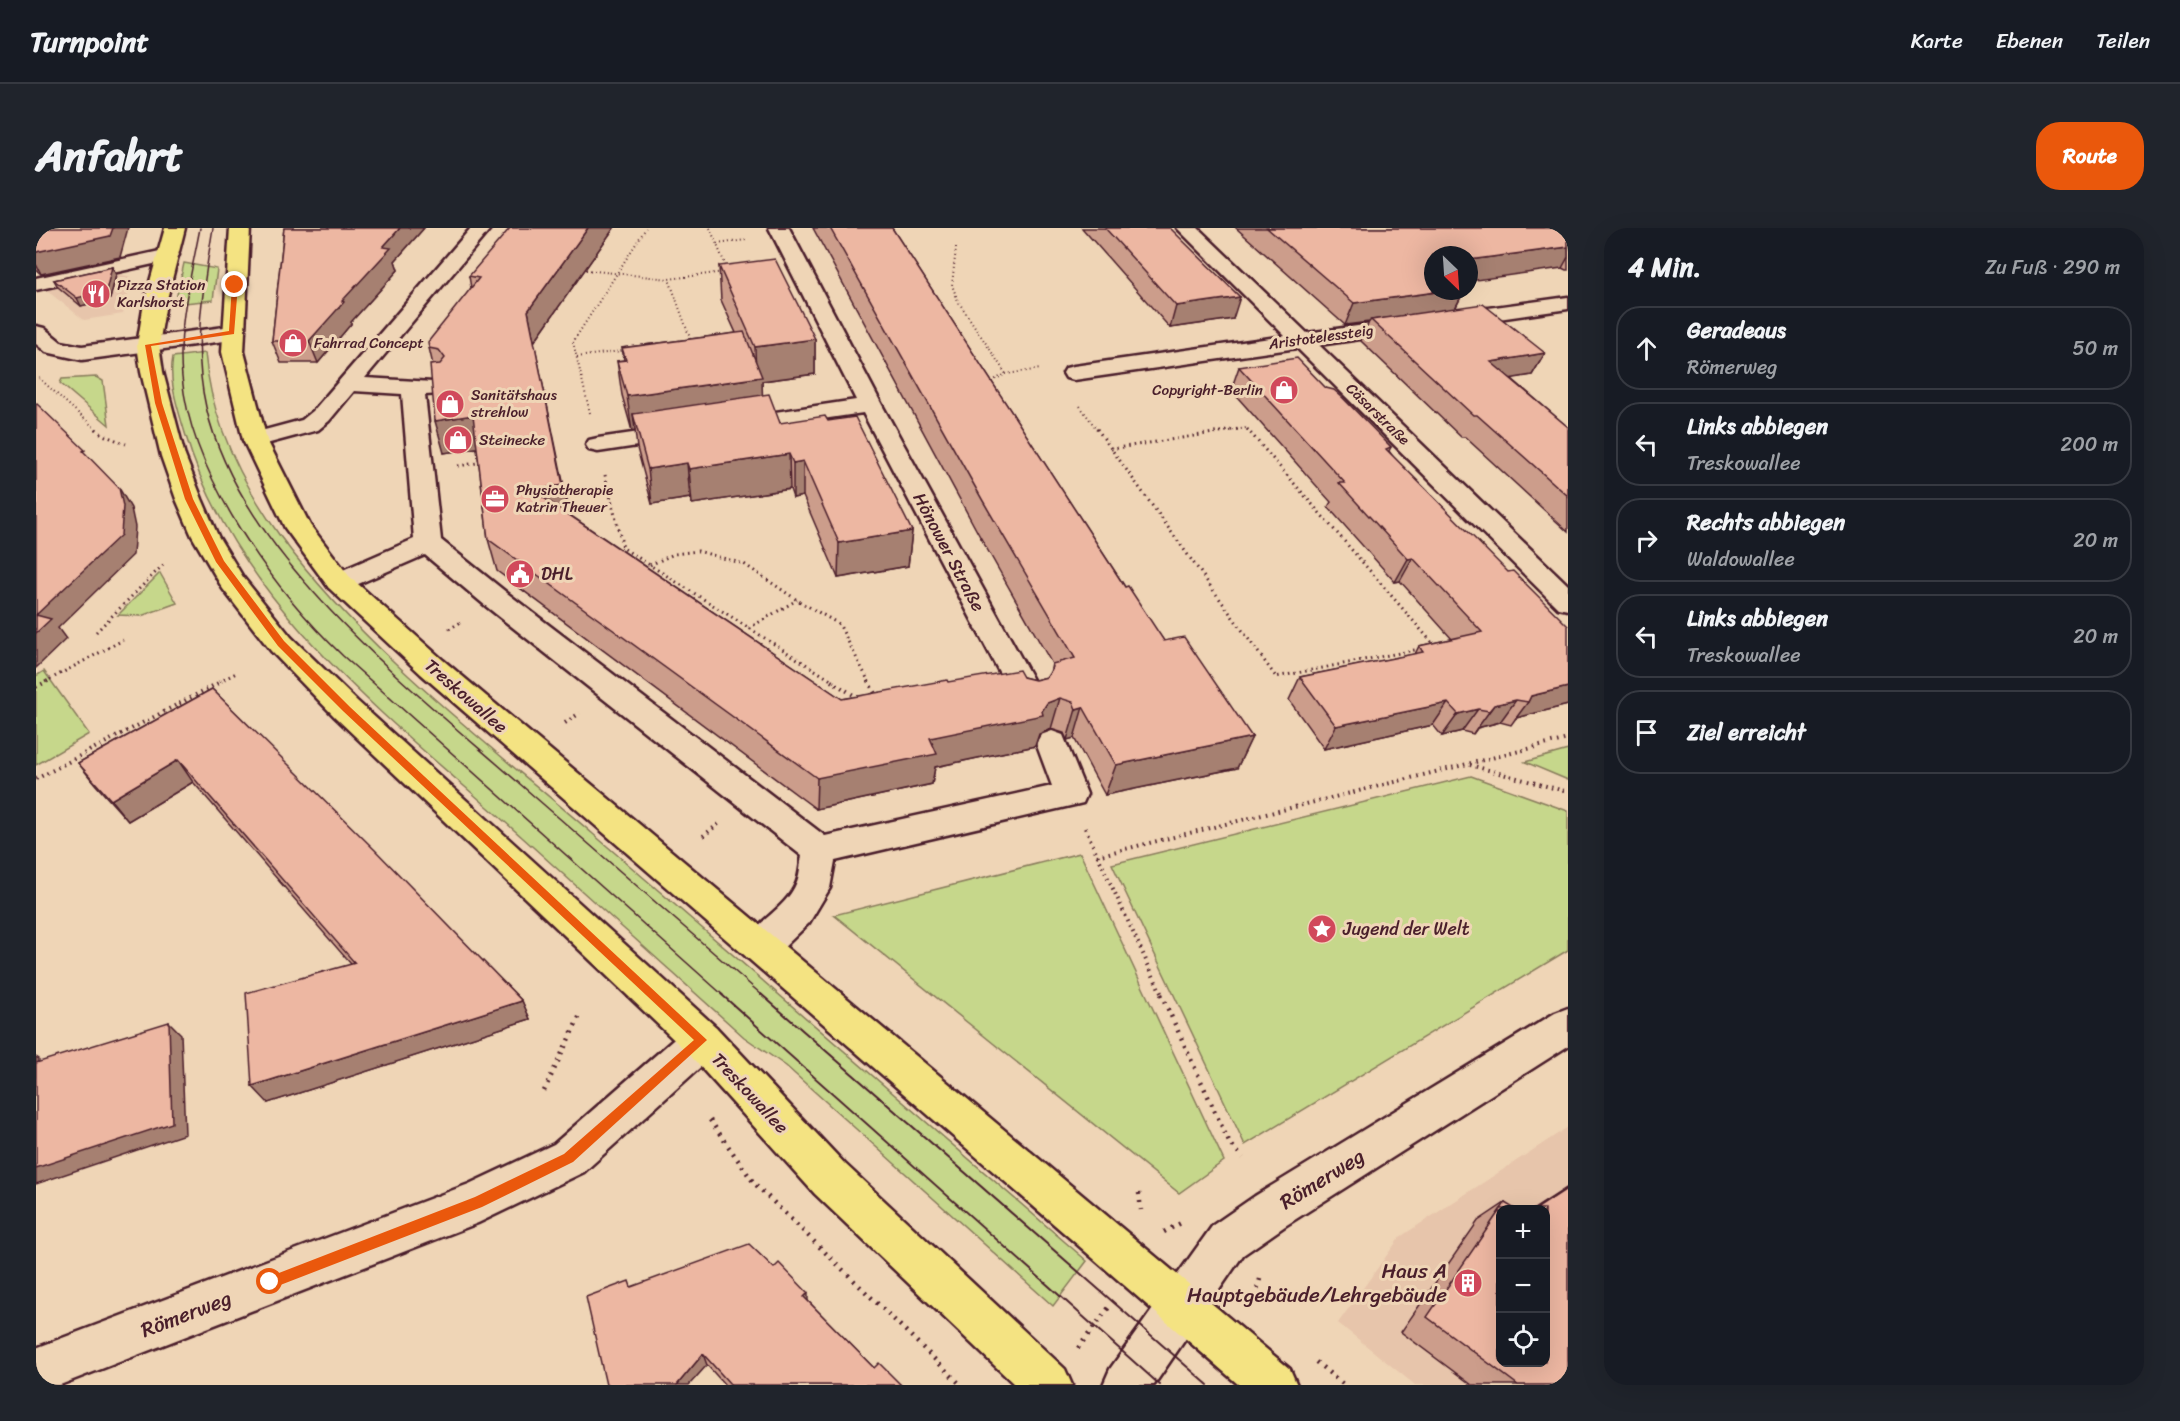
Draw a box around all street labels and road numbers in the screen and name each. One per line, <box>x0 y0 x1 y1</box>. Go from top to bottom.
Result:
street label: Aristotelessteig <box>1266 317 1375 357</box>
street label: Cäsarstraße <box>1340 376 1416 452</box>
street label: Hönower Straße <box>904 486 994 618</box>
street label: Treskowallee <box>417 650 515 742</box>
street label: Treskowallee <box>703 1045 797 1141</box>
street label: Römerweg <box>1272 1138 1373 1220</box>
street label: Römerweg <box>135 1279 237 1349</box>

